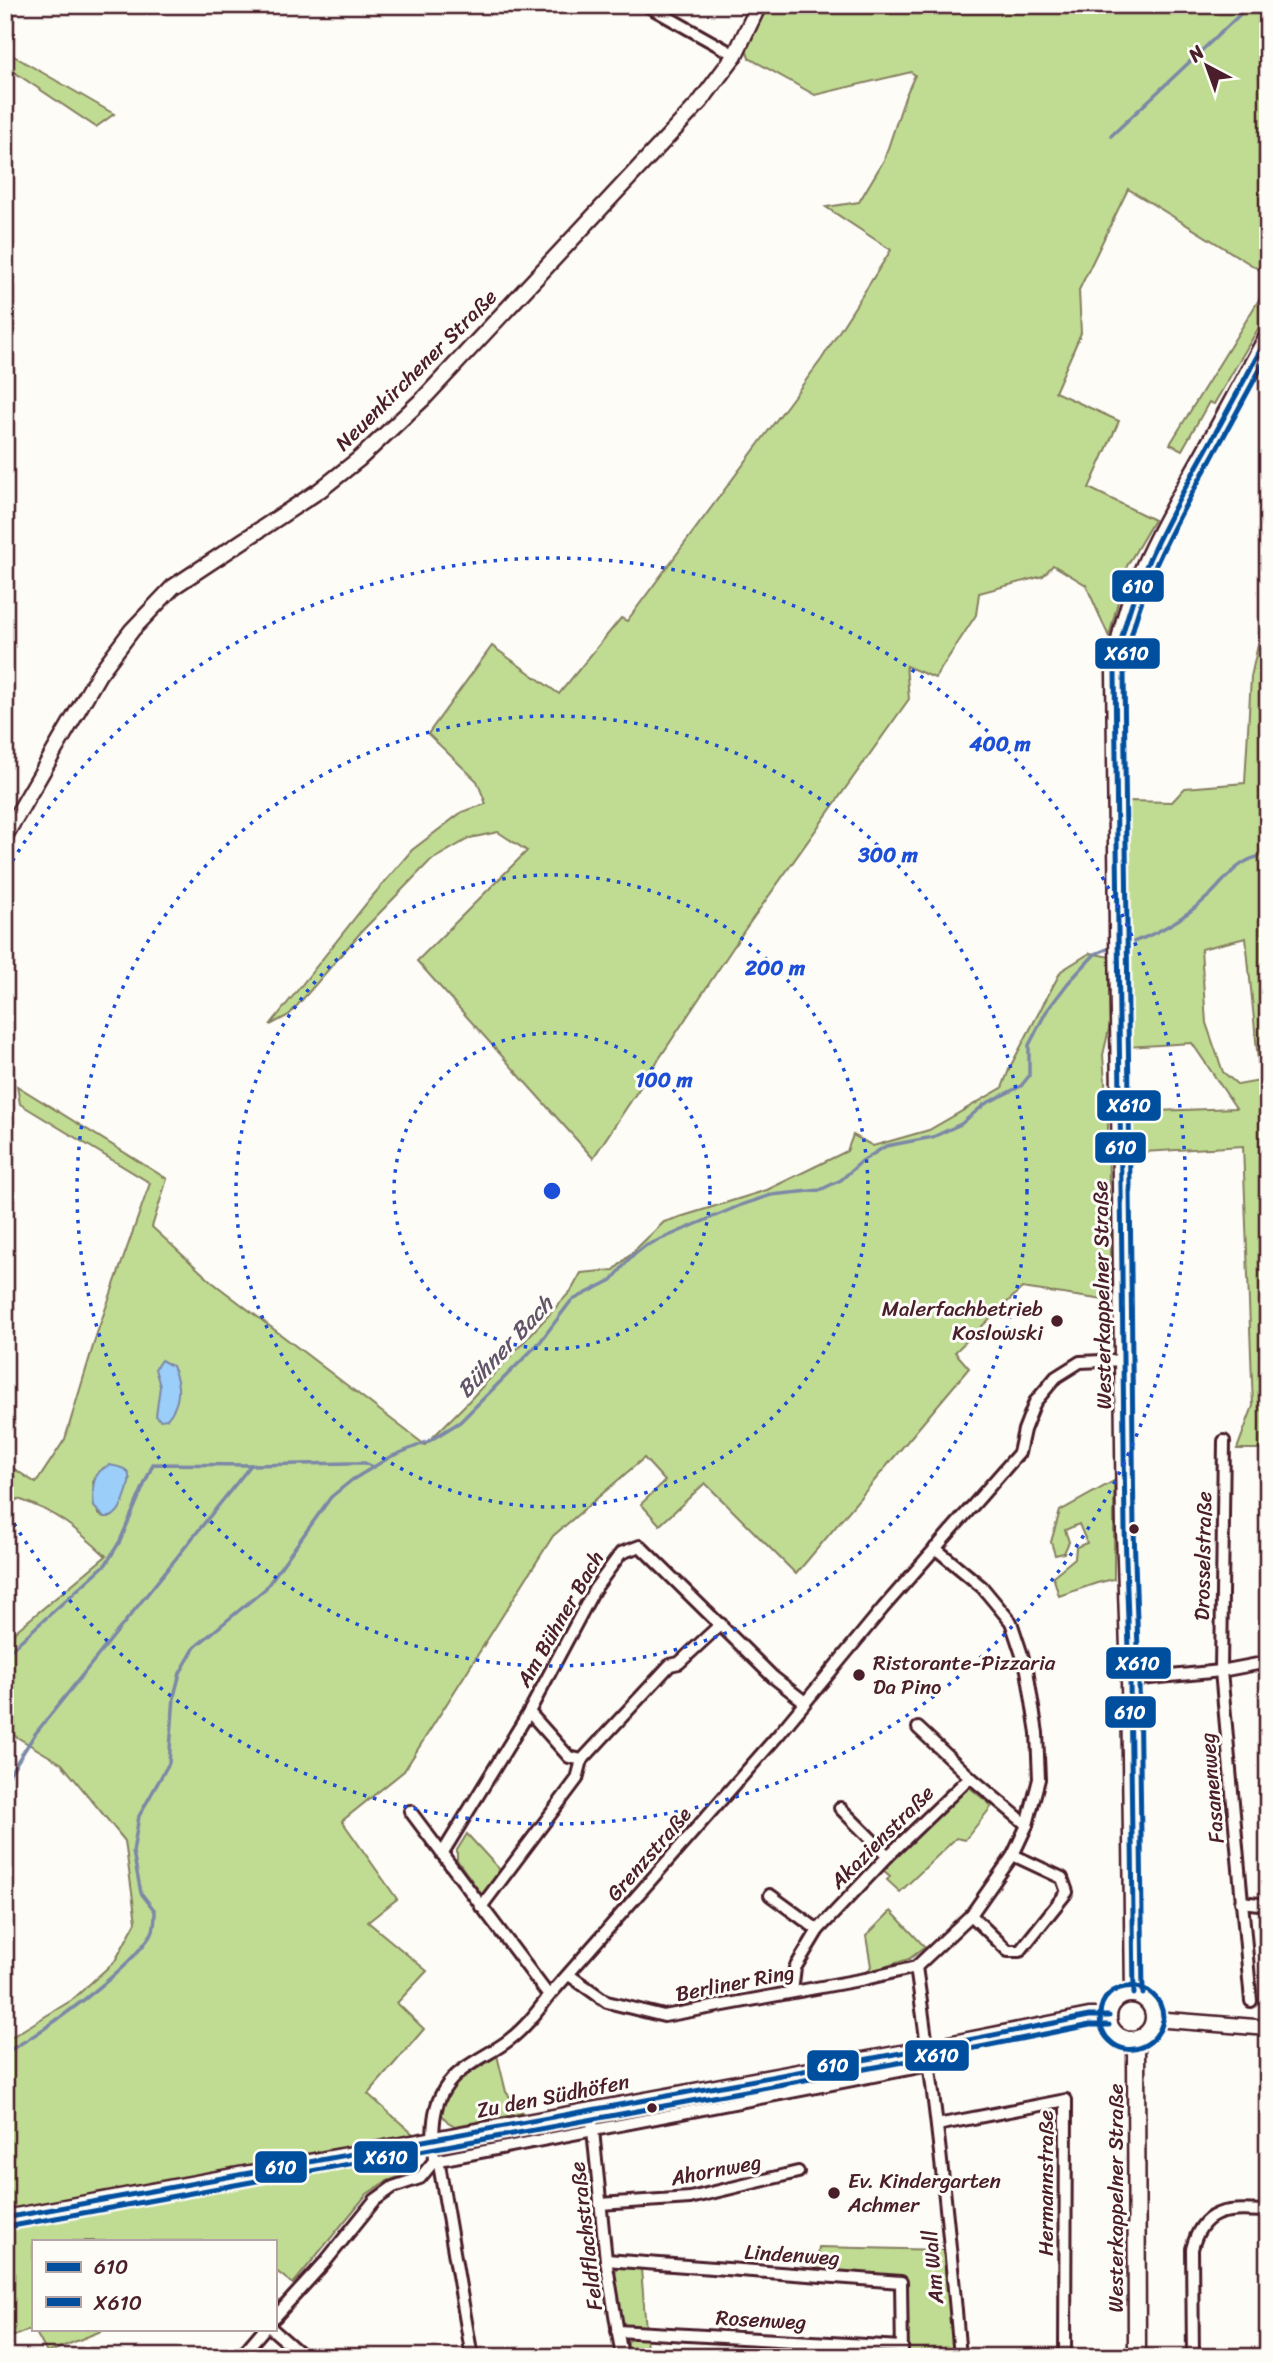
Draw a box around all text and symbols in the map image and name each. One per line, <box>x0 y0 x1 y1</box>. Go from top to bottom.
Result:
north arrow <box>1172 32 1242 102</box>
text: N <box>1180 36 1213 71</box>
street label: Neuenkirchener Straße <box>325 279 507 461</box>
line badge: 610 <box>1111 569 1165 603</box>
text: 610 <box>1122 570 1153 603</box>
line badge: X610 <box>1094 637 1161 670</box>
text: X610 <box>1104 637 1149 670</box>
text: 400 m <box>968 725 1031 763</box>
text: 300 m <box>857 836 919 874</box>
text: 200 m <box>744 949 806 987</box>
text: 100 m <box>635 1061 693 1099</box>
line badge: X610 <box>1096 1089 1162 1122</box>
text: X610 <box>1106 1089 1151 1122</box>
line badge: 610 <box>1094 1131 1147 1164</box>
text: 610 <box>1105 1131 1136 1164</box>
centre of rings <box>540 1179 564 1203</box>
street label: Westerkappelner Straße <box>1081 1180 1123 1410</box>
water label: Bühner Bach <box>446 1285 565 1408</box>
place label: Malerfachbetrieb Koslowski <box>882 1290 1044 1352</box>
marker: Malerfachbetrieb Koslowski <box>1049 1313 1065 1329</box>
street label: Drosselstraße <box>1183 1491 1223 1621</box>
unlabelled marker <box>1127 1522 1141 1536</box>
street label: Am Bühner Bach <box>505 1543 615 1695</box>
place label: Ristorante-Pizzaria Da Pino <box>873 1644 1056 1706</box>
line badge: X610 <box>1105 1646 1172 1680</box>
text: X610 <box>1115 1647 1160 1680</box>
marker: Ristorante-Pizzaria Da Pino <box>851 1667 867 1683</box>
line badge: 610 <box>1104 1695 1157 1729</box>
text: 610 <box>1114 1696 1145 1729</box>
street label: Fasanenweg <box>1188 1731 1236 1845</box>
street label: Akazienstraße <box>820 1775 944 1899</box>
street label: Grenzstraße <box>596 1798 702 1910</box>
street label: Berliner Ring <box>672 1953 798 2013</box>
line badge: X610 <box>904 2039 970 2072</box>
text: X610 <box>914 2039 959 2072</box>
line badge: 610 <box>806 2049 860 2082</box>
text: 610 <box>817 2049 848 2082</box>
street label: Zu den Südhöfen <box>473 2063 633 2129</box>
street label: Westerkappelner Straße <box>1097 2083 1135 2312</box>
unlabelled marker <box>645 2101 659 2115</box>
street label: Hermannstraße <box>1027 2110 1065 2256</box>
line badge: X610 <box>353 2140 419 2174</box>
text: X610 <box>363 2141 408 2174</box>
street label: Ahornweg <box>667 2143 765 2198</box>
line badge: 610 <box>254 2150 308 2184</box>
text: 610 <box>265 2151 296 2184</box>
street label: Feldflachstraße <box>558 2159 614 2313</box>
place label: Ev. Kindergarten Achmer <box>847 2162 1001 2224</box>
marker: Ev. Kindergarten Achmer <box>826 2185 842 2201</box>
street label: Am Wall <box>911 2227 955 2307</box>
street label: Lindenweg <box>743 2233 841 2277</box>
legend <box>32 2240 276 2330</box>
text: 610 <box>94 2248 128 2286</box>
text: X610 <box>93 2284 142 2322</box>
street label: Rosenweg <box>715 2299 808 2341</box>

